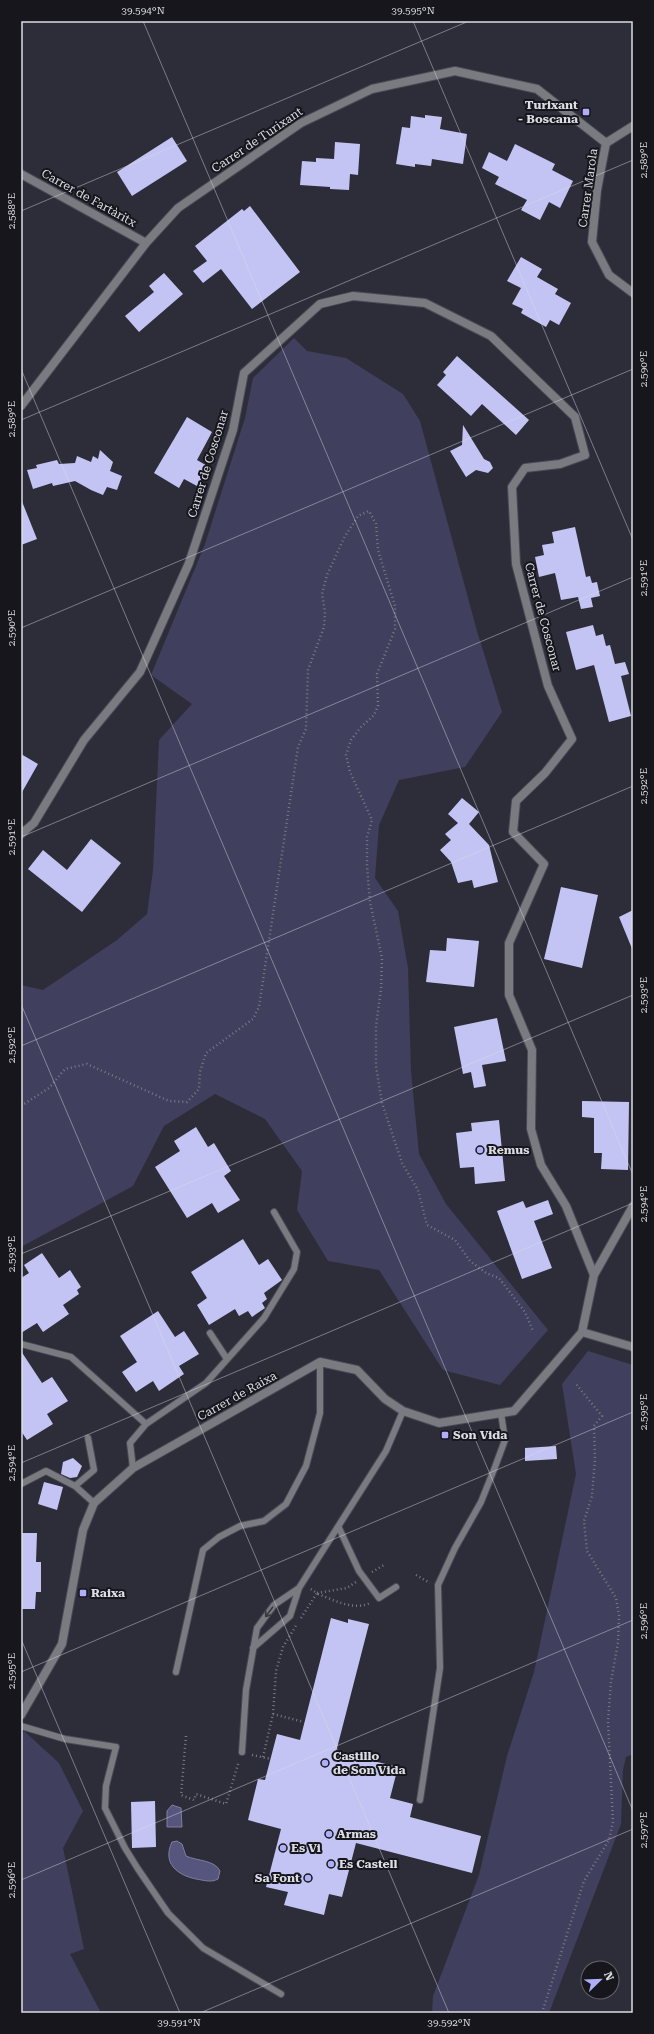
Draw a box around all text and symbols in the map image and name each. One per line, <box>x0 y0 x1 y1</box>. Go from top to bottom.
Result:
text: 39.594°N <box>121 5 165 16</box>
text: 39.595°N <box>391 5 435 16</box>
place label: Turixant - Boscana <box>518 98 578 126</box>
street label: Carrer de Turixant <box>209 104 306 176</box>
marker: Turixant - Boscana <box>581 107 591 117</box>
text: 2.589°E <box>638 142 649 178</box>
street label: Carrer Marola <box>576 147 601 228</box>
street label: Carrer de Fartàritx <box>39 166 139 230</box>
text: 2.588°E <box>6 193 17 229</box>
text: 2.590°E <box>638 351 649 387</box>
text: 2.589°E <box>6 401 17 437</box>
street label: Carrer de Cosconar <box>185 409 231 519</box>
text: 2.591°E <box>638 560 649 596</box>
street label: Carrer de Cosconar <box>522 561 564 673</box>
text: 2.590°E <box>6 610 17 646</box>
text: 2.592°E <box>638 768 649 804</box>
text: 2.591°E <box>6 819 17 855</box>
text: 2.593°E <box>638 977 649 1013</box>
text: 2.592°E <box>6 1027 17 1063</box>
place label: Remus <box>488 1143 529 1157</box>
marker: Remus <box>475 1145 485 1155</box>
text: 2.594°E <box>638 1186 649 1222</box>
text: 2.593°E <box>6 1236 17 1272</box>
street label: Carrer de Raixa <box>195 1368 280 1424</box>
text: 2.595°E <box>638 1394 649 1430</box>
place label: Son Vida <box>453 1428 507 1442</box>
marker: Son Vida <box>440 1430 450 1440</box>
text: 2.594°E <box>6 1445 17 1481</box>
place label: Raixa <box>91 1586 125 1600</box>
marker: Raixa <box>78 1588 88 1598</box>
text: 2.596°E <box>638 1603 649 1639</box>
one-way arrow <box>265 1606 273 1617</box>
text: 2.595°E <box>6 1653 17 1689</box>
place label: Castillo de Son Vida <box>333 1749 405 1777</box>
marker: Castillo de Son Vida <box>320 1758 330 1768</box>
text: 2.597°E <box>638 1812 649 1848</box>
place label: Armas <box>337 1827 376 1841</box>
marker: Armas <box>324 1829 334 1839</box>
place label: Es Vi <box>291 1841 321 1855</box>
marker: Es Vi <box>278 1843 288 1853</box>
place label: Es Castell <box>339 1857 398 1871</box>
marker: Es Castell <box>326 1859 336 1869</box>
text: 2.596°E <box>6 1862 17 1898</box>
place label: Sa Font <box>255 1871 300 1885</box>
marker: Sa Font <box>303 1873 313 1883</box>
north arrow <box>580 1960 620 2000</box>
text: N <box>601 1970 617 1983</box>
text: 39.591°N <box>157 2017 201 2028</box>
text: 39.592°N <box>427 2017 471 2028</box>

